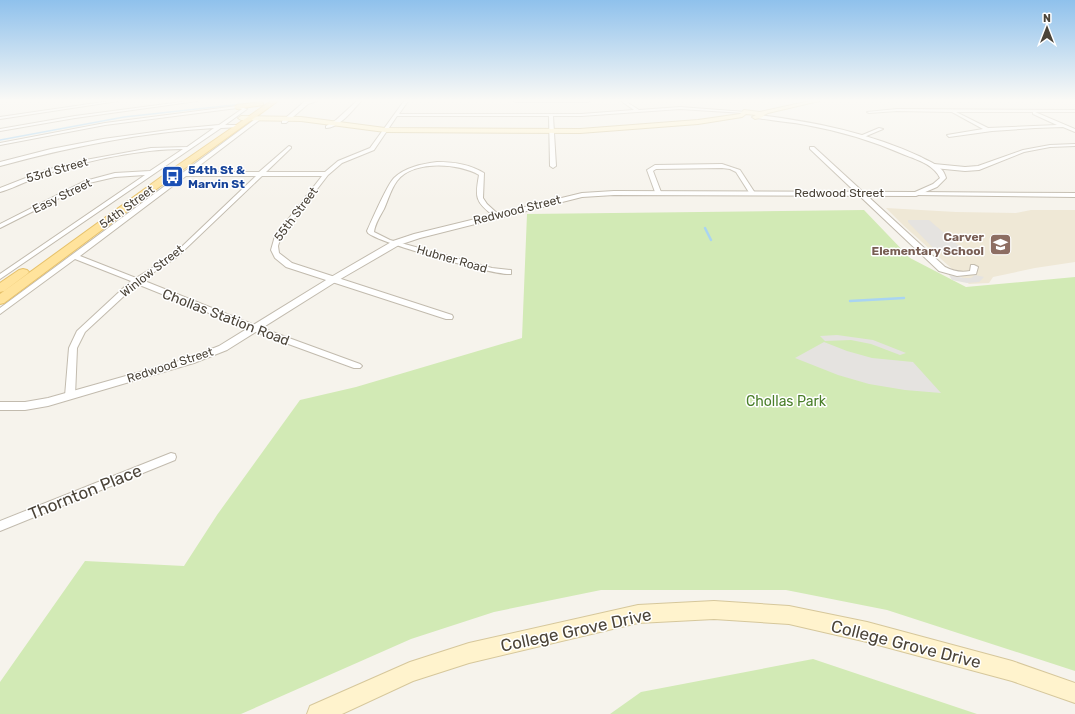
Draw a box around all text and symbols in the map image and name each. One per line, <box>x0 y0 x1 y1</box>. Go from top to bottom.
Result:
north arrow <box>1027 8 1067 48</box>
text: N <box>1043 12 1051 25</box>
street label: 53rd Street <box>25 154 90 185</box>
place label: 54th St & Marvin St <box>188 163 245 191</box>
bus stop icon: 54th St & Marvin St <box>159 164 185 190</box>
street label: Easy Street <box>30 176 94 216</box>
street label: 54th Street <box>97 182 157 232</box>
street label: 55th Street <box>271 184 321 244</box>
street label: Redwood Street <box>794 186 884 200</box>
street label: Redwood Street <box>472 192 562 228</box>
place label: Carver Elementary School <box>872 230 985 258</box>
school or university icon: Carver Elementary School <box>987 231 1013 257</box>
street label: Winlow Street <box>118 242 187 300</box>
street label: Hubner Road <box>415 242 489 276</box>
street label: Chollas Station Road <box>160 285 292 350</box>
street label: Redwood Street <box>125 344 215 386</box>
park label: Chollas Park <box>746 393 827 410</box>
street label: Thornton Place <box>25 460 145 524</box>
street label: College Grove Drive <box>499 604 653 656</box>
street label: College Grove Drive <box>829 616 983 672</box>

